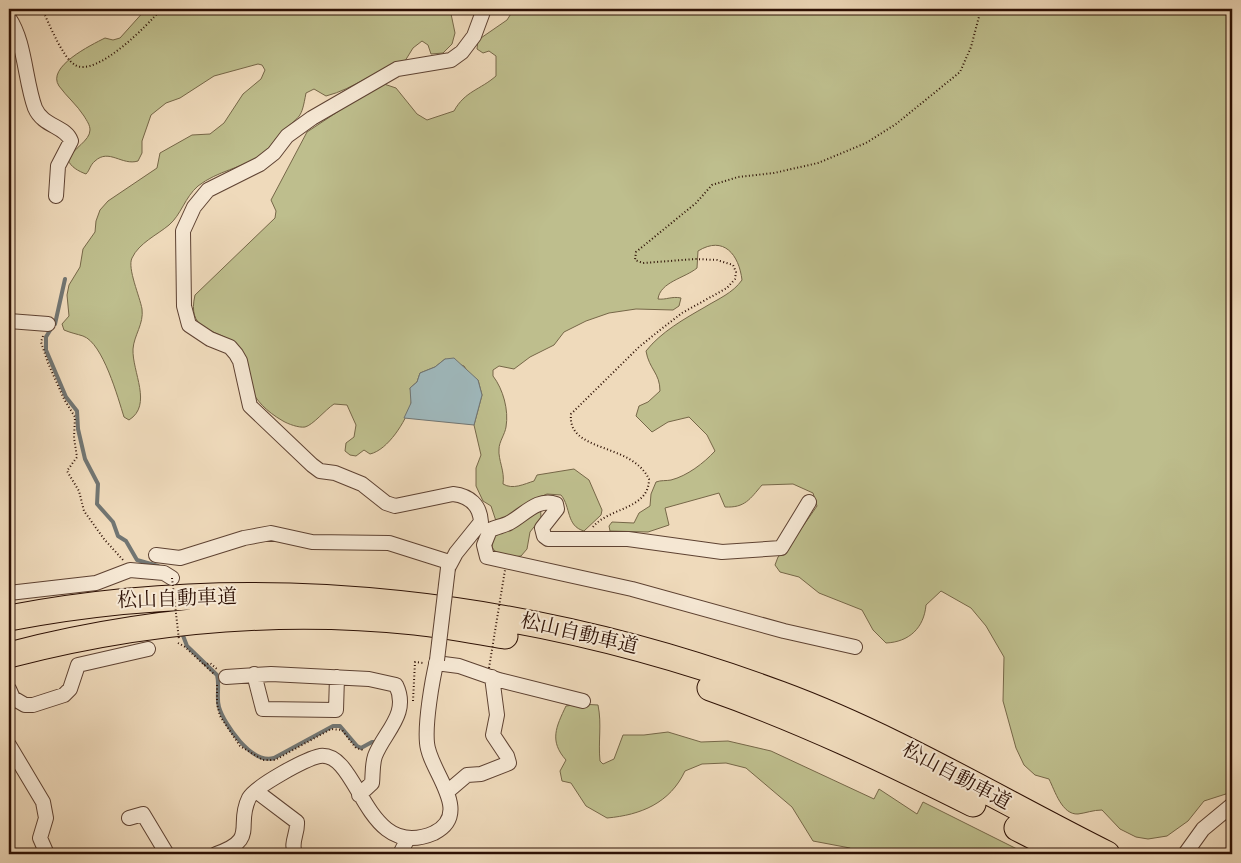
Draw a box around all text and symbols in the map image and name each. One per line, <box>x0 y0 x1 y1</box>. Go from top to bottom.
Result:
street label: 松山自動車道 <box>117 586 237 612</box>
street label: 松山自動車道 <box>518 610 640 658</box>
street label: 松山自動車道 <box>898 738 1015 814</box>

